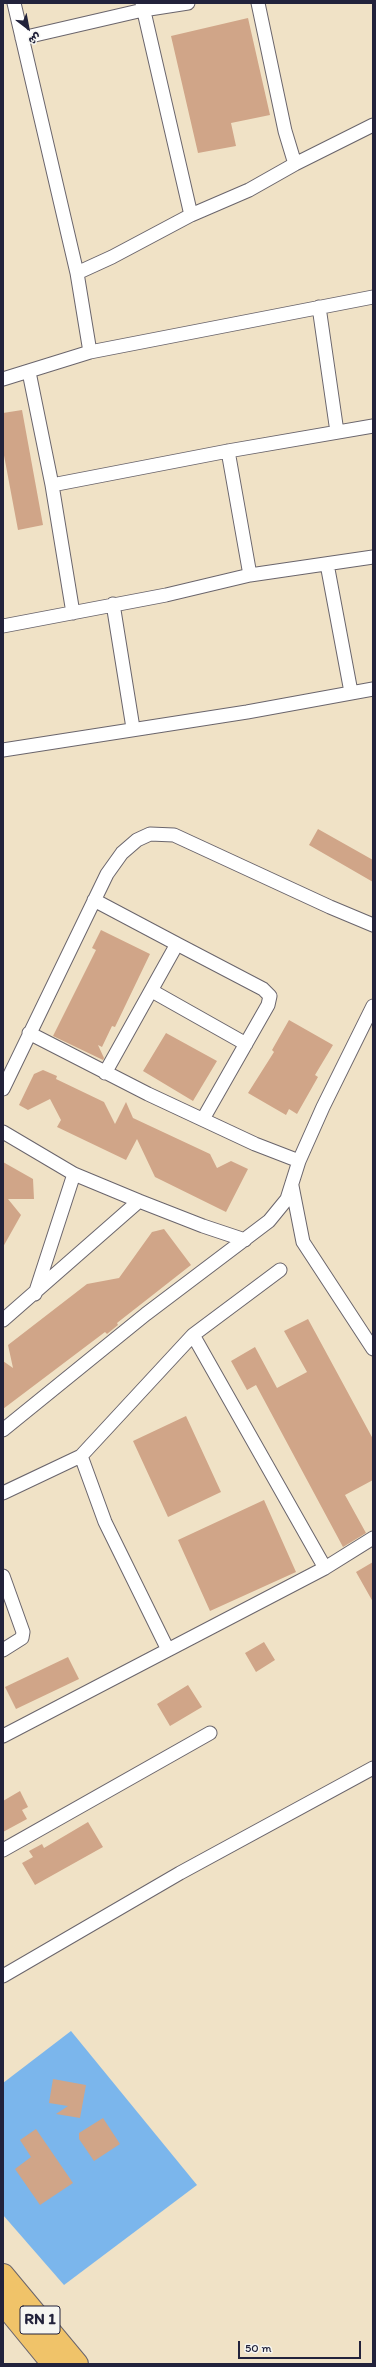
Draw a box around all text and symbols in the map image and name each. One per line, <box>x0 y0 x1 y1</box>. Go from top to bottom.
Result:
north arrow <box>8 8 48 48</box>
text: ش <box>26 30 43 47</box>
road number: RN 1 <box>20 2306 60 2334</box>
scale bar <box>240 2333 363 2359</box>
text: 50 m <box>245 2341 271 2355</box>

